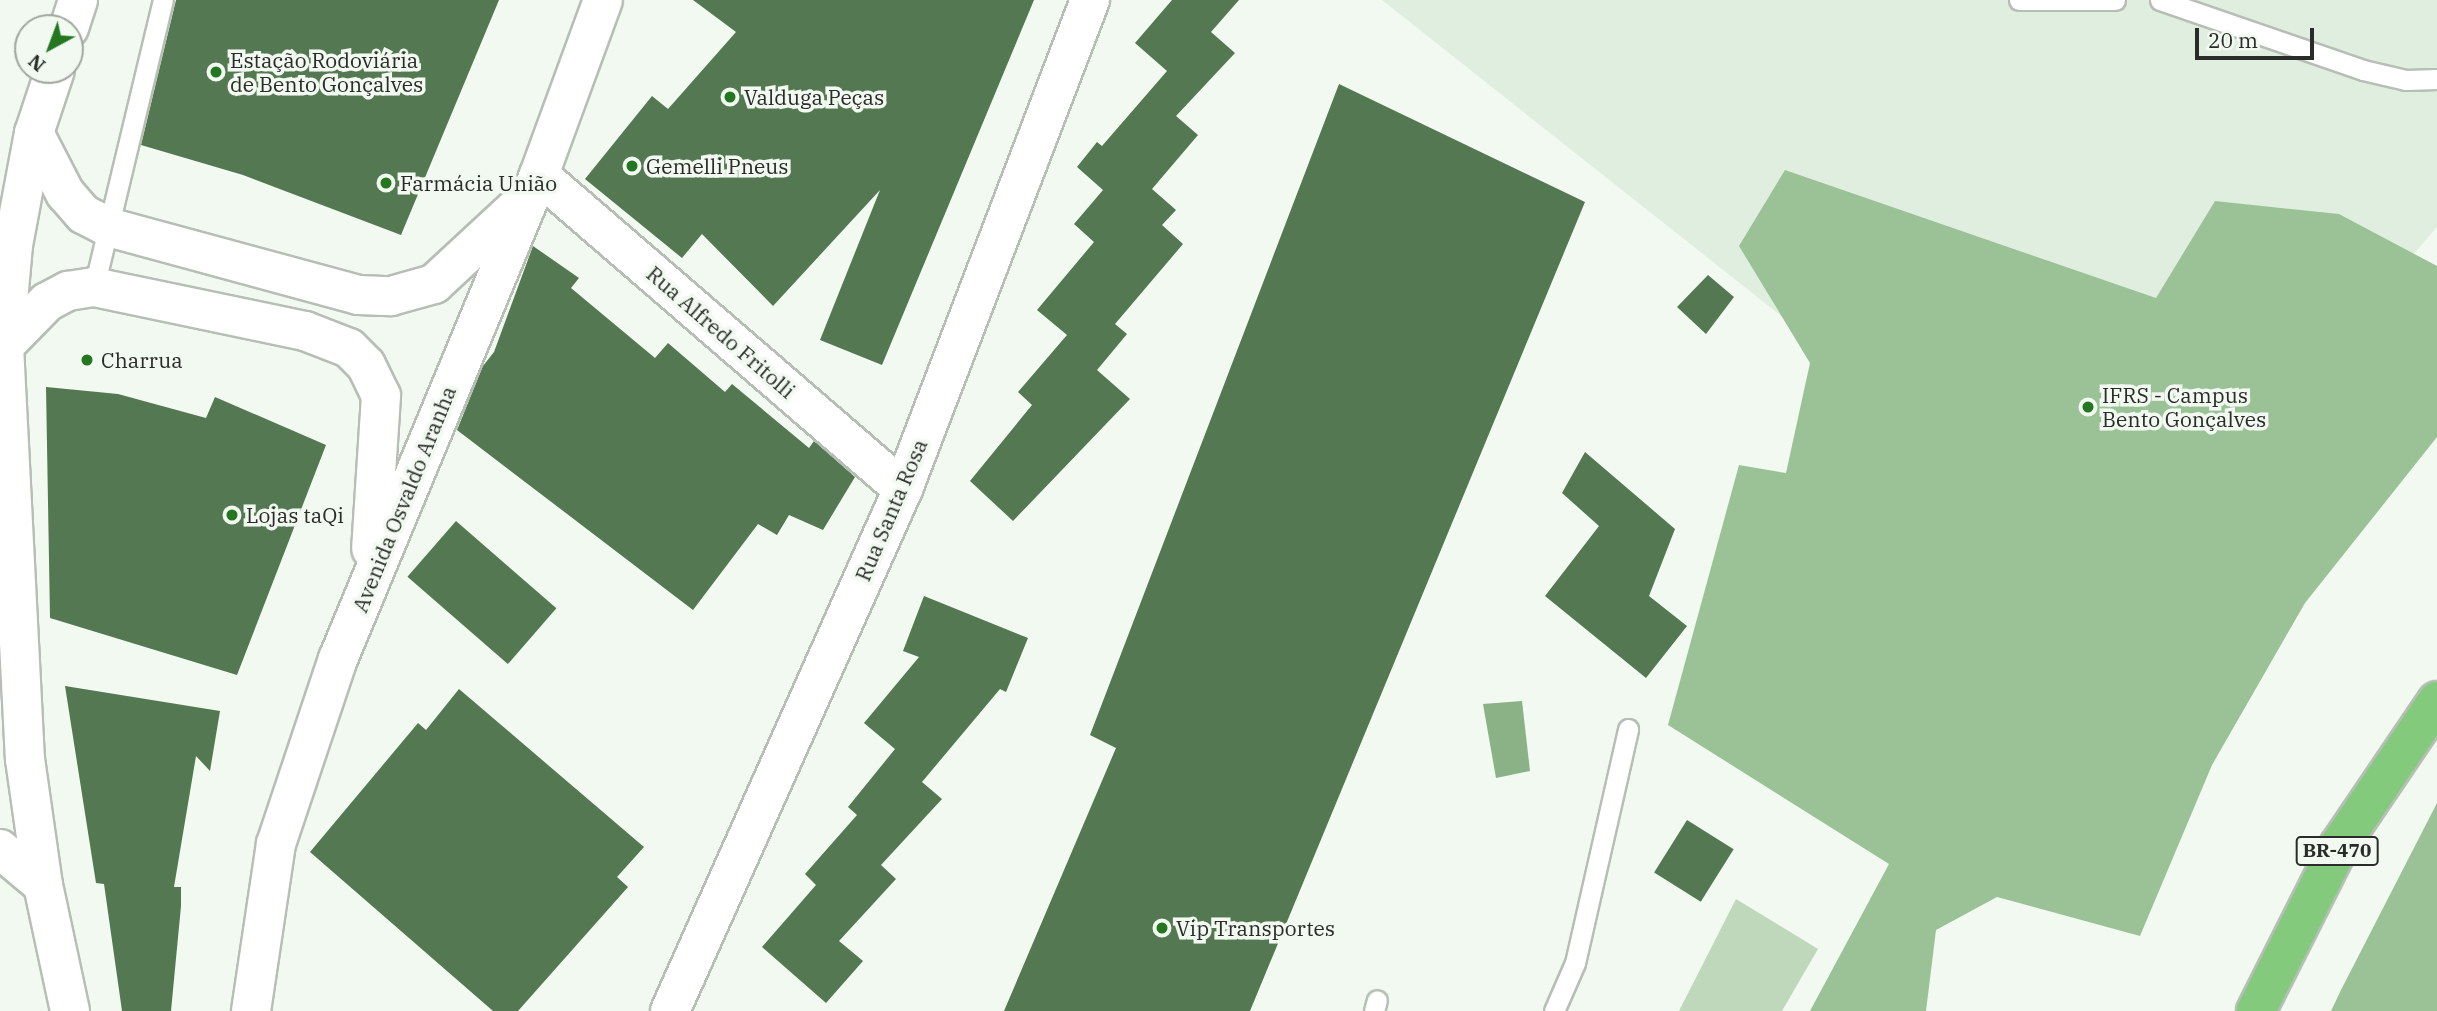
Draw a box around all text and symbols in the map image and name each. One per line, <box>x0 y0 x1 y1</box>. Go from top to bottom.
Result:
north arrow <box>14 14 84 84</box>
scale bar <box>2199 14 2318 58</box>
text: 20 m <box>2208 26 2258 54</box>
place label: Estação Rodoviária de Bento Gonçalves <box>230 47 423 97</box>
text: N <box>23 49 50 77</box>
marker: Estação Rodoviária de Bento Gonçalves <box>208 64 224 80</box>
place label: Valduga Peças <box>744 84 884 110</box>
marker: Valduga Peças <box>722 89 738 105</box>
place label: Gemelli Pneus <box>646 153 789 179</box>
marker: Gemelli Pneus <box>624 158 640 174</box>
place label: Farmácia União <box>400 170 557 196</box>
marker: Farmácia União <box>378 175 394 191</box>
street label: Rua Alfredo Fritolli <box>642 261 800 403</box>
place label: Charrua <box>101 347 183 373</box>
marker: Charrua <box>79 352 95 368</box>
street label: Avenida Osvaldo Aranha <box>347 382 461 616</box>
place label: IFRS - Campus Bento Gonçalves <box>2102 382 2266 432</box>
marker: IFRS - Campus Bento Gonçalves <box>2080 399 2096 415</box>
street label: Rua Santa Rosa <box>850 435 932 585</box>
place label: Lojas taQi <box>246 502 344 528</box>
marker: Lojas taQi <box>224 507 240 523</box>
road number: BR-470 <box>2295 836 2379 866</box>
place label: Vip Transportes <box>1176 915 1335 941</box>
marker: Vip Transportes <box>1154 920 1170 936</box>

